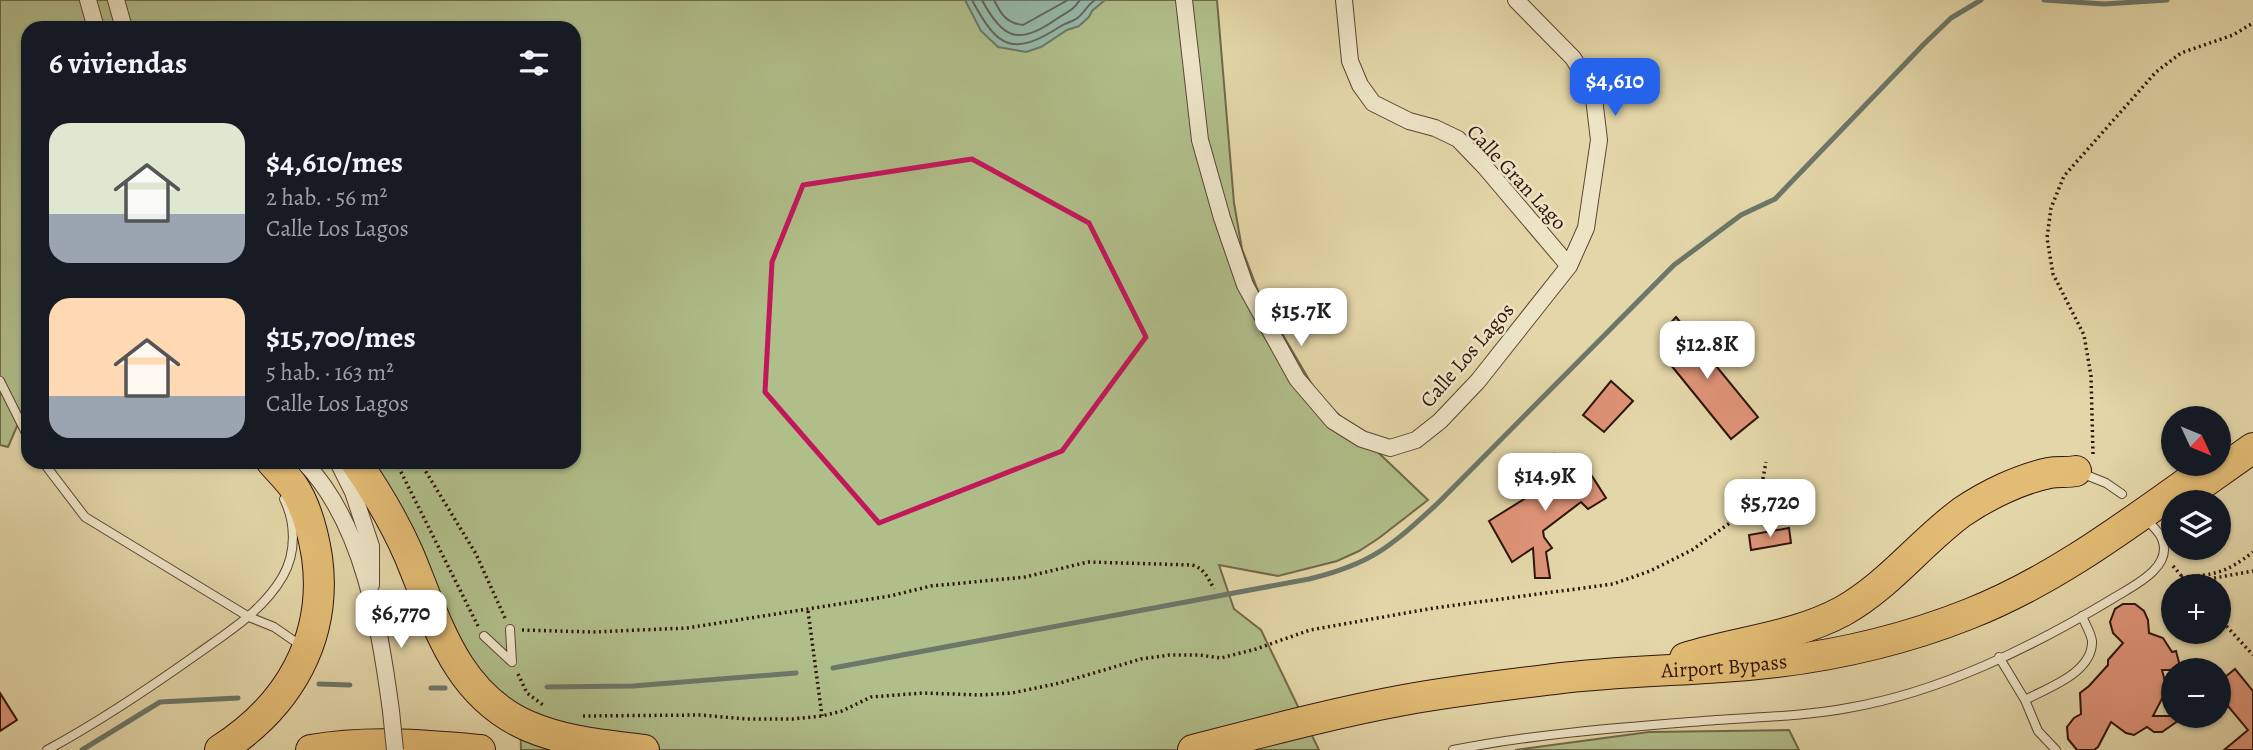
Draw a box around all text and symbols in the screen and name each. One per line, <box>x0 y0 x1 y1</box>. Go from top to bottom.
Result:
text: 6 viviendas <box>49 43 187 83</box>
icon: filters <box>515 44 553 82</box>
pin: $4,610 <box>1558 58 1672 118</box>
text: $4,610 <box>1586 65 1644 96</box>
street label: Calle Gran Lago <box>1461 118 1573 236</box>
text: $4,610/mes <box>266 142 403 182</box>
icon: home <box>105 151 189 235</box>
text: 2 hab. · 56 m² <box>266 182 387 213</box>
text: Calle Los Lagos <box>266 213 409 244</box>
pin: $15.7K <box>1244 288 1358 348</box>
text: $15.7K <box>1271 295 1331 326</box>
street label: Calle Los Lagos <box>1414 297 1520 413</box>
text: $15,700/mes <box>266 317 416 357</box>
pin: $12.8K <box>1650 322 1764 381</box>
icon: home <box>105 326 189 410</box>
text: $12.8K <box>1676 328 1738 359</box>
text: 5 hab. · 163 m² <box>266 357 394 388</box>
text: Calle Los Lagos <box>266 388 409 419</box>
north arrow <box>2161 406 2231 476</box>
map controls <box>2161 406 2231 728</box>
pin: $14.9K <box>1488 454 1602 513</box>
text: $14.9K <box>1514 460 1576 491</box>
pin: $5,720 <box>1713 480 1827 539</box>
text: $5,720 <box>1740 486 1800 517</box>
button: layers <box>2161 490 2231 560</box>
button: + <box>2161 574 2231 644</box>
pin: $6,770 <box>344 590 458 650</box>
text: $6,770 <box>372 597 430 628</box>
street label: Airport Bypass <box>1659 647 1789 685</box>
button: − <box>2161 658 2231 728</box>

